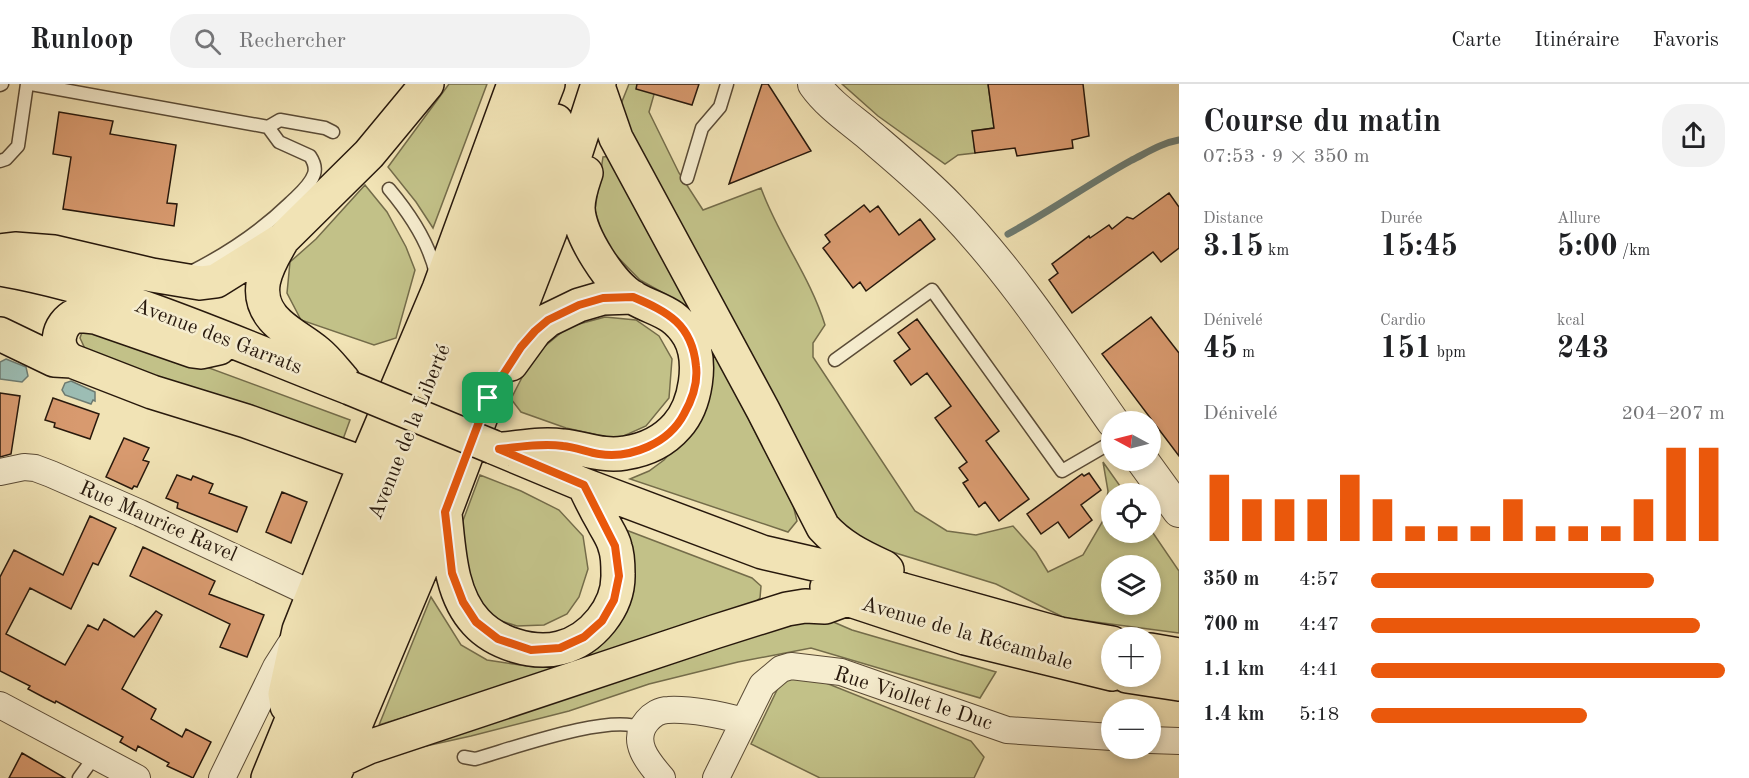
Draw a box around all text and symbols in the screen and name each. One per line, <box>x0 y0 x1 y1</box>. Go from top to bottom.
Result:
search box <box>170 14 590 68</box>
icon: search <box>191 25 224 58</box>
text: Runloop <box>30 27 134 55</box>
text: Rechercher <box>239 30 346 52</box>
text: Carte <box>1451 30 1501 51</box>
text: Itinéraire <box>1534 30 1620 51</box>
text: Favoris <box>1653 30 1719 51</box>
button: share <box>1662 104 1725 167</box>
text: Course du matin <box>1203 106 1441 139</box>
text: 07:53 · 9 × 350 m <box>1203 147 1370 167</box>
text: Distance <box>1203 211 1263 227</box>
text: Durée <box>1380 211 1422 227</box>
text: Allure <box>1557 211 1600 227</box>
text: 3.15 <box>1203 232 1264 262</box>
text: 15:45 <box>1380 232 1458 262</box>
text: 5:00 <box>1557 232 1618 262</box>
text: km <box>1264 243 1289 259</box>
text: /km <box>1618 243 1650 259</box>
street label: Avenue des Garrats <box>131 295 305 379</box>
text: Dénivelé <box>1203 313 1263 329</box>
text: Cardio <box>1380 313 1426 329</box>
text: kcal <box>1557 313 1585 329</box>
text: 45 <box>1203 334 1238 364</box>
text: 151 <box>1380 334 1432 364</box>
text: 243 <box>1557 334 1609 364</box>
street label: Avenue de la Liberté <box>365 341 455 523</box>
text: m <box>1238 345 1255 361</box>
text: bpm <box>1432 345 1466 361</box>
pin <box>462 372 513 423</box>
icon: arrive <box>471 381 504 414</box>
text: Dénivelé <box>1203 404 1277 424</box>
text: 204–207 m <box>1622 404 1725 424</box>
north arrow <box>1101 411 1161 471</box>
map controls <box>1101 411 1161 759</box>
street label: Rue Maurice Ravel <box>76 478 240 566</box>
button: locate <box>1101 483 1161 543</box>
button: layers <box>1101 555 1161 615</box>
text: 350 m <box>1203 570 1259 590</box>
text: 4:57 <box>1299 570 1339 590</box>
street label: Avenue de la Récambale <box>859 594 1075 674</box>
text: 700 m <box>1203 615 1259 635</box>
text: 4:47 <box>1299 615 1339 635</box>
button: + <box>1101 627 1161 687</box>
text: 1.1 km <box>1203 660 1265 680</box>
text: 4:41 <box>1299 660 1339 680</box>
street label: Rue Viollet le Duc <box>831 663 995 735</box>
button: − <box>1101 699 1161 759</box>
text: 1.4 km <box>1203 705 1265 725</box>
text: 5:18 <box>1299 705 1339 725</box>

